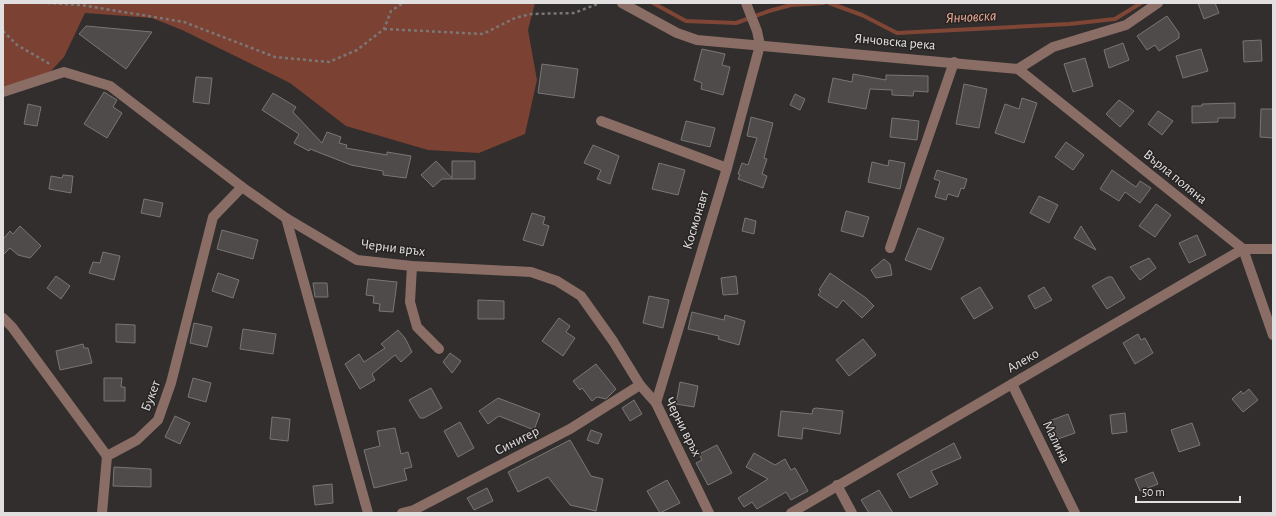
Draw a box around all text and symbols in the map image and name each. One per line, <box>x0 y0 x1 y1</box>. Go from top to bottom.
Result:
water label: Янчовска <box>945 8 997 26</box>
street label: Янчовска река <box>854 31 937 53</box>
street label: Върла поляна <box>1141 147 1210 207</box>
street label: Космонавт <box>680 188 712 251</box>
street label: Черни връх <box>360 237 426 259</box>
street label: Алеко <box>1005 346 1041 376</box>
street label: Букет <box>139 378 164 413</box>
street label: Черни връх <box>662 395 704 459</box>
street label: Малина <box>1040 419 1072 466</box>
street label: Синигер <box>493 424 541 458</box>
scale bar <box>1136 478 1240 504</box>
text: 50 m <box>1142 486 1165 498</box>

